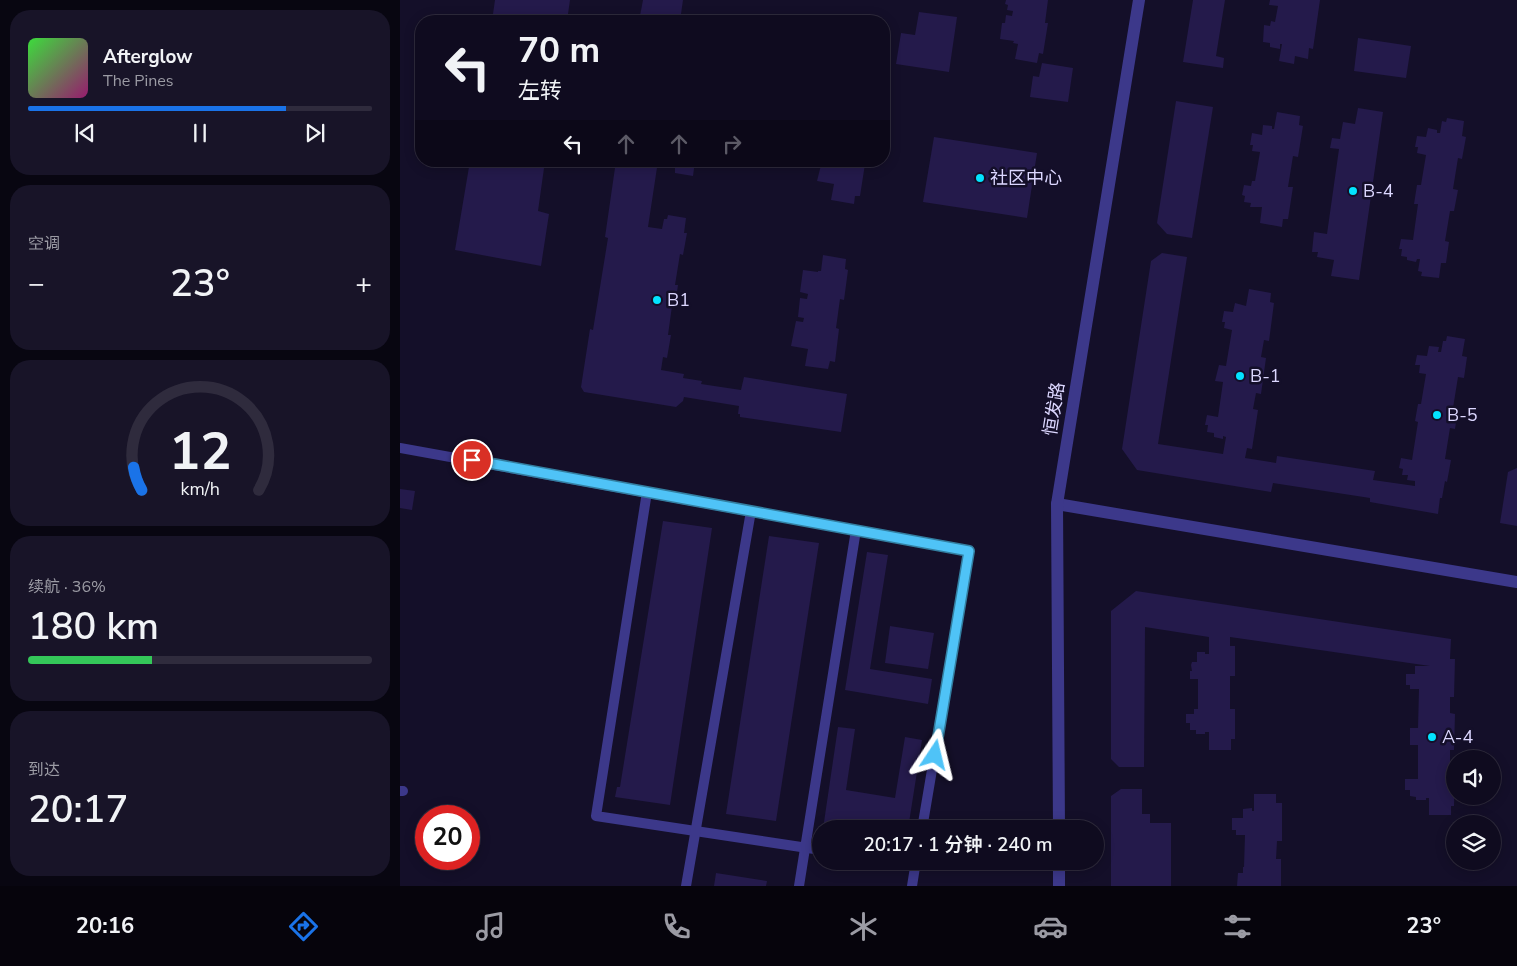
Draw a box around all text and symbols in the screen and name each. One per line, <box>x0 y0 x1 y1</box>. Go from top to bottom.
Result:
text: 70 m <box>518 27 600 74</box>
icon: left <box>435 35 500 100</box>
text: Afterglow <box>103 44 193 70</box>
text: The Pines <box>103 70 173 92</box>
text: 左转 <box>518 76 562 106</box>
icon: previous <box>71 119 99 147</box>
icon: pause <box>186 119 214 147</box>
icon: next <box>301 119 329 147</box>
icon: left <box>559 130 587 158</box>
icon: ahead <box>612 130 640 158</box>
icon: ahead <box>665 130 693 158</box>
icon: right <box>718 130 746 158</box>
place label: 社区中心 <box>990 166 1062 190</box>
marker: 社区中心 <box>974 172 986 184</box>
place label: B-4 <box>1363 179 1394 203</box>
marker: B-4 <box>1347 185 1359 197</box>
text: 空调 <box>28 233 60 255</box>
text: 23° <box>170 258 230 309</box>
text: − <box>28 265 45 303</box>
text: + <box>355 265 372 303</box>
place label: B1 <box>667 288 690 312</box>
marker: B1 <box>651 294 663 306</box>
place label: B-1 <box>1250 364 1281 388</box>
marker: B-1 <box>1234 370 1246 382</box>
street label: 恒发路 <box>1038 380 1070 438</box>
place label: B-5 <box>1447 403 1478 427</box>
marker: B-5 <box>1431 409 1443 421</box>
text: 12 <box>169 416 231 487</box>
pin <box>451 439 493 481</box>
icon: arrive <box>458 446 486 474</box>
text: km/h <box>180 477 220 501</box>
text: 续航 · 36% <box>28 576 106 598</box>
text: 180 km <box>28 601 159 652</box>
place label: A-4 <box>1442 725 1473 749</box>
position arrow <box>908 728 960 780</box>
marker: A-4 <box>1426 731 1438 743</box>
map controls <box>1446 750 1501 870</box>
button: sound <box>1446 750 1501 805</box>
text: 到达 <box>28 759 60 781</box>
text: 20:17 <box>28 784 128 835</box>
speed limit sign: 20 <box>415 805 480 870</box>
button: layers <box>1446 815 1501 870</box>
text: 20:17 · 1 分钟 · 240 m <box>863 832 1053 858</box>
icon: directions <box>286 909 321 944</box>
icon: music <box>473 909 508 944</box>
icon: phone <box>659 909 694 944</box>
icon: climate <box>846 909 881 944</box>
icon: car <box>1033 909 1068 944</box>
icon: filters <box>1220 909 1255 944</box>
text: 20:16 <box>76 911 134 941</box>
text: 23° <box>1406 911 1441 941</box>

